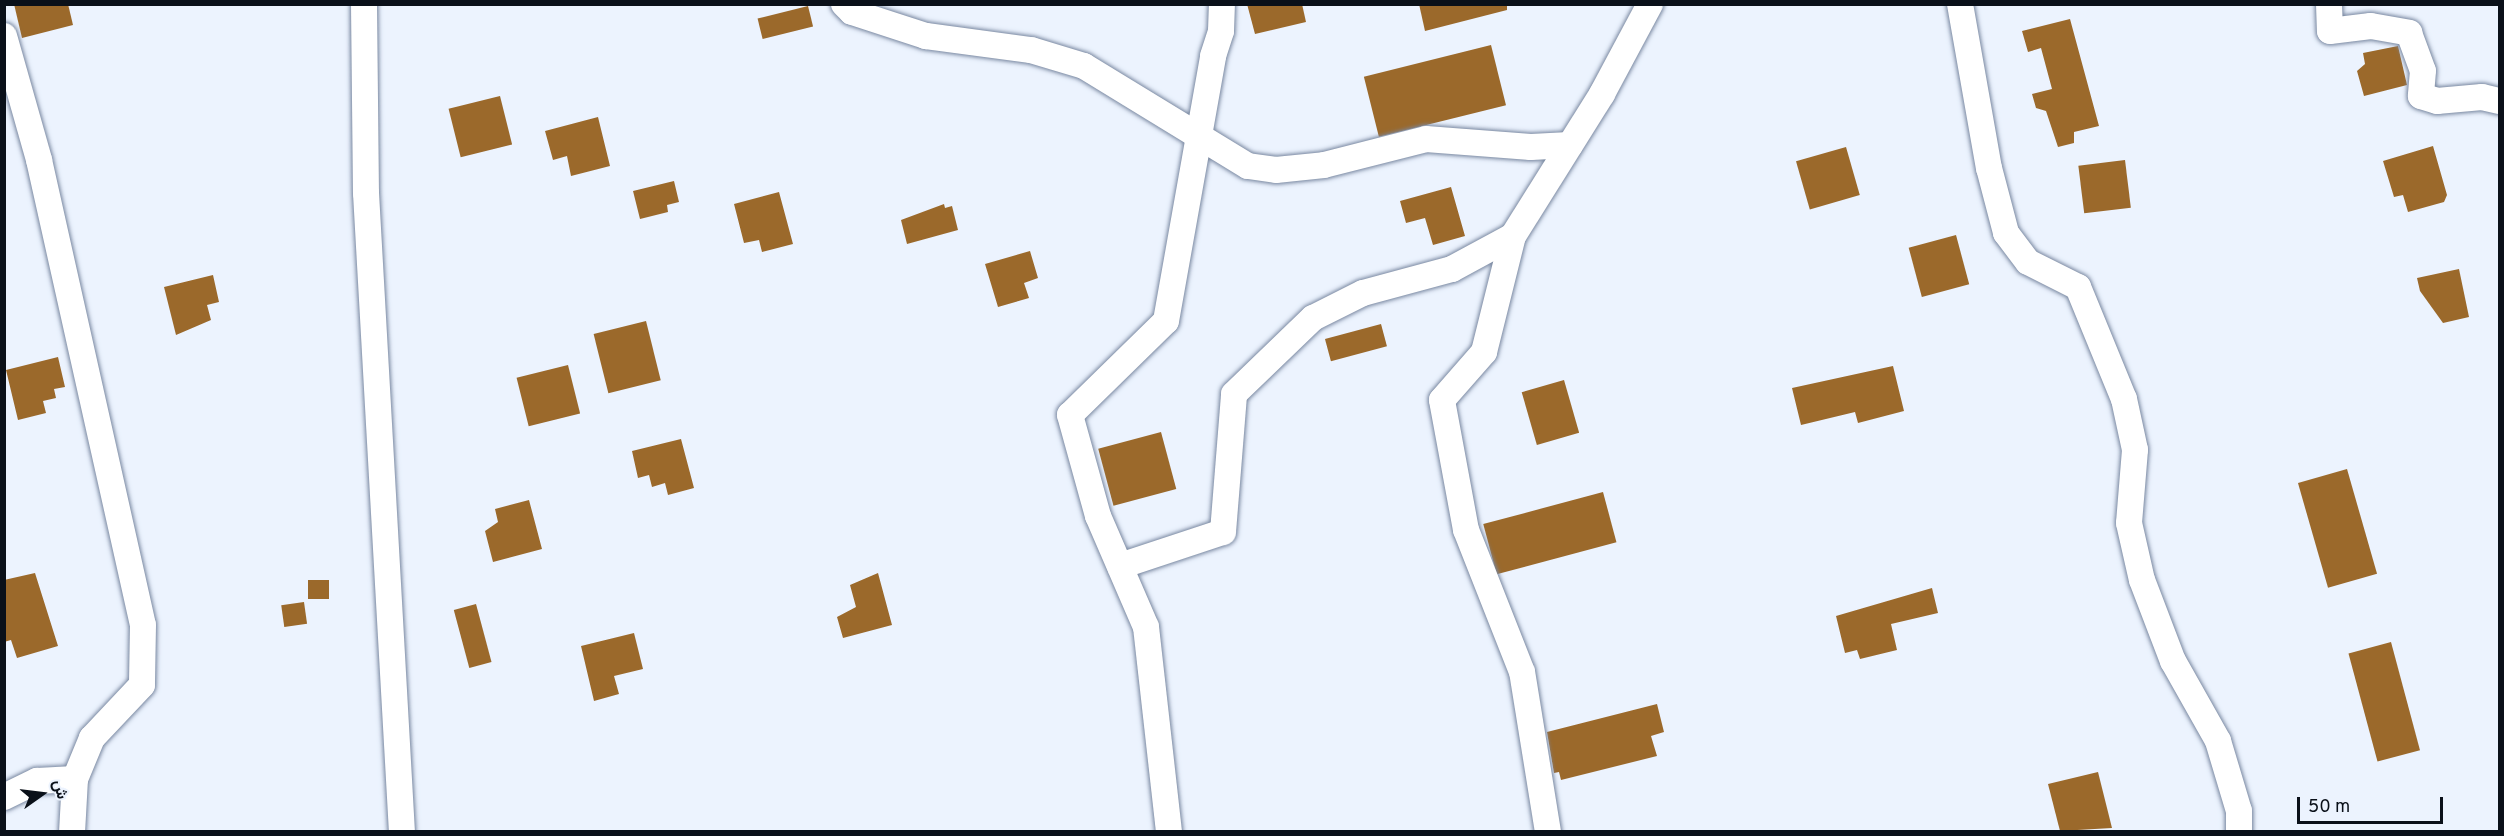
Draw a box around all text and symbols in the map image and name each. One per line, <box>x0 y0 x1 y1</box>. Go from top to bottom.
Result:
north arrow <box>12 764 72 824</box>
text: ش <box>47 778 71 801</box>
scale bar <box>2300 785 2446 823</box>
text: 50 m <box>2308 796 2350 819</box>

